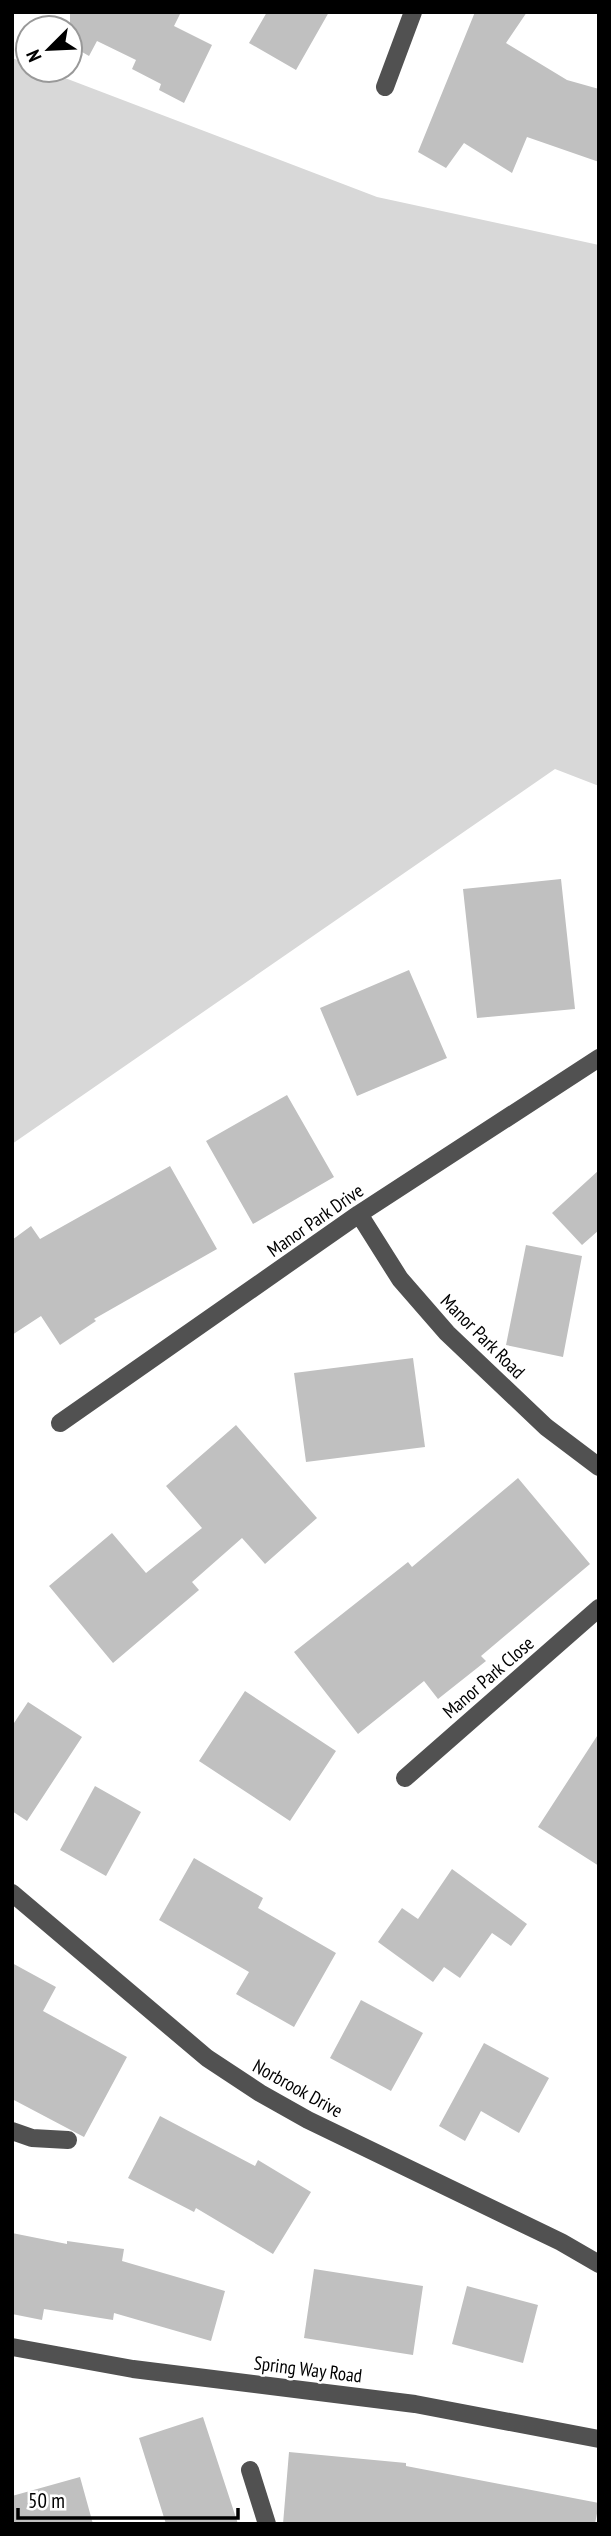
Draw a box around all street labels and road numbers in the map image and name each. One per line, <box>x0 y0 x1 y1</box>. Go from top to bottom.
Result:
street label: Manor Park Drive <box>262 1178 368 1262</box>
street label: Manor Park Road <box>436 1289 530 1383</box>
street label: Manor Park Close <box>438 1631 539 1723</box>
street label: Norbrook Drive <box>249 2054 347 2123</box>
street label: Spring Way Road <box>253 2350 363 2388</box>

